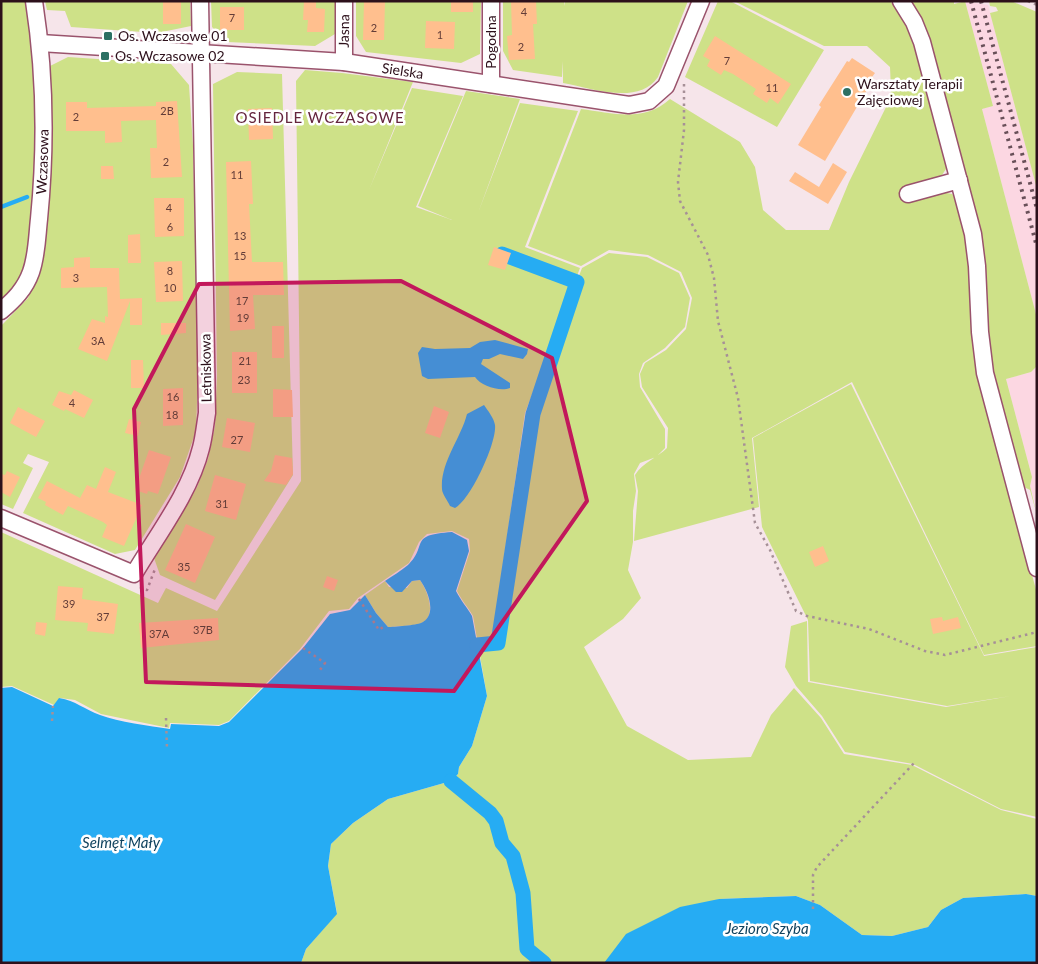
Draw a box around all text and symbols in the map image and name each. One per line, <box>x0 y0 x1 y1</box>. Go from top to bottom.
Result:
house number: 4 <box>521 5 528 18</box>
house number: 7 <box>229 11 235 24</box>
street label: Jasna <box>335 14 352 48</box>
street label: Pogodna <box>482 15 499 69</box>
house number: 2 <box>371 21 377 34</box>
place label: Os. Wczasowe 01 <box>118 27 228 44</box>
house number: 1 <box>437 28 443 41</box>
marker: Os. Wczasowe 01 <box>102 30 114 42</box>
house number: 2 <box>518 40 524 53</box>
place label: Os. Wczasowe 02 <box>115 47 225 64</box>
marker: Os. Wczasowe 02 <box>99 50 111 62</box>
house number: 7 <box>724 54 730 67</box>
street label: Sielska <box>381 59 425 82</box>
place label: Warsztaty Terapii Zajęciowej <box>857 75 963 108</box>
house number: 11 <box>766 81 778 94</box>
marker: Warsztaty Terapii Zajęciowej <box>841 86 853 98</box>
house number: 2B <box>160 104 174 117</box>
district label: OSIEDLE WCZASOWE <box>235 108 405 126</box>
house number: 2 <box>73 110 79 123</box>
street label: Wczasowa <box>32 129 51 195</box>
house number: 2 <box>163 155 169 168</box>
house number: 11 <box>231 168 243 181</box>
house number: 4 <box>166 201 173 214</box>
house number: 6 <box>167 220 173 233</box>
house number: 13 <box>234 229 246 242</box>
house number: 15 <box>234 249 246 262</box>
house number: 8 <box>167 264 173 277</box>
house number: 3 <box>73 271 79 284</box>
house number: 10 <box>164 281 177 294</box>
house number: 17 <box>236 294 248 307</box>
house number: 19 <box>237 311 249 324</box>
street label: Letniskowa <box>196 333 215 403</box>
house number: 3A <box>91 334 105 347</box>
house number: 21 <box>239 354 251 367</box>
house number: 23 <box>238 373 250 386</box>
house number: 16 <box>167 390 179 403</box>
house number: 4 <box>69 396 76 409</box>
house number: 18 <box>166 408 178 421</box>
house number: 27 <box>231 433 243 446</box>
house number: 31 <box>216 497 228 510</box>
house number: 35 <box>178 560 190 573</box>
house number: 39 <box>63 597 75 610</box>
house number: 37 <box>97 610 109 623</box>
house number: 37B <box>193 623 213 636</box>
house number: 37A <box>149 627 170 640</box>
water label: Selmęt Mały <box>82 833 161 851</box>
water label: Jezioro Szyba <box>724 919 809 937</box>

